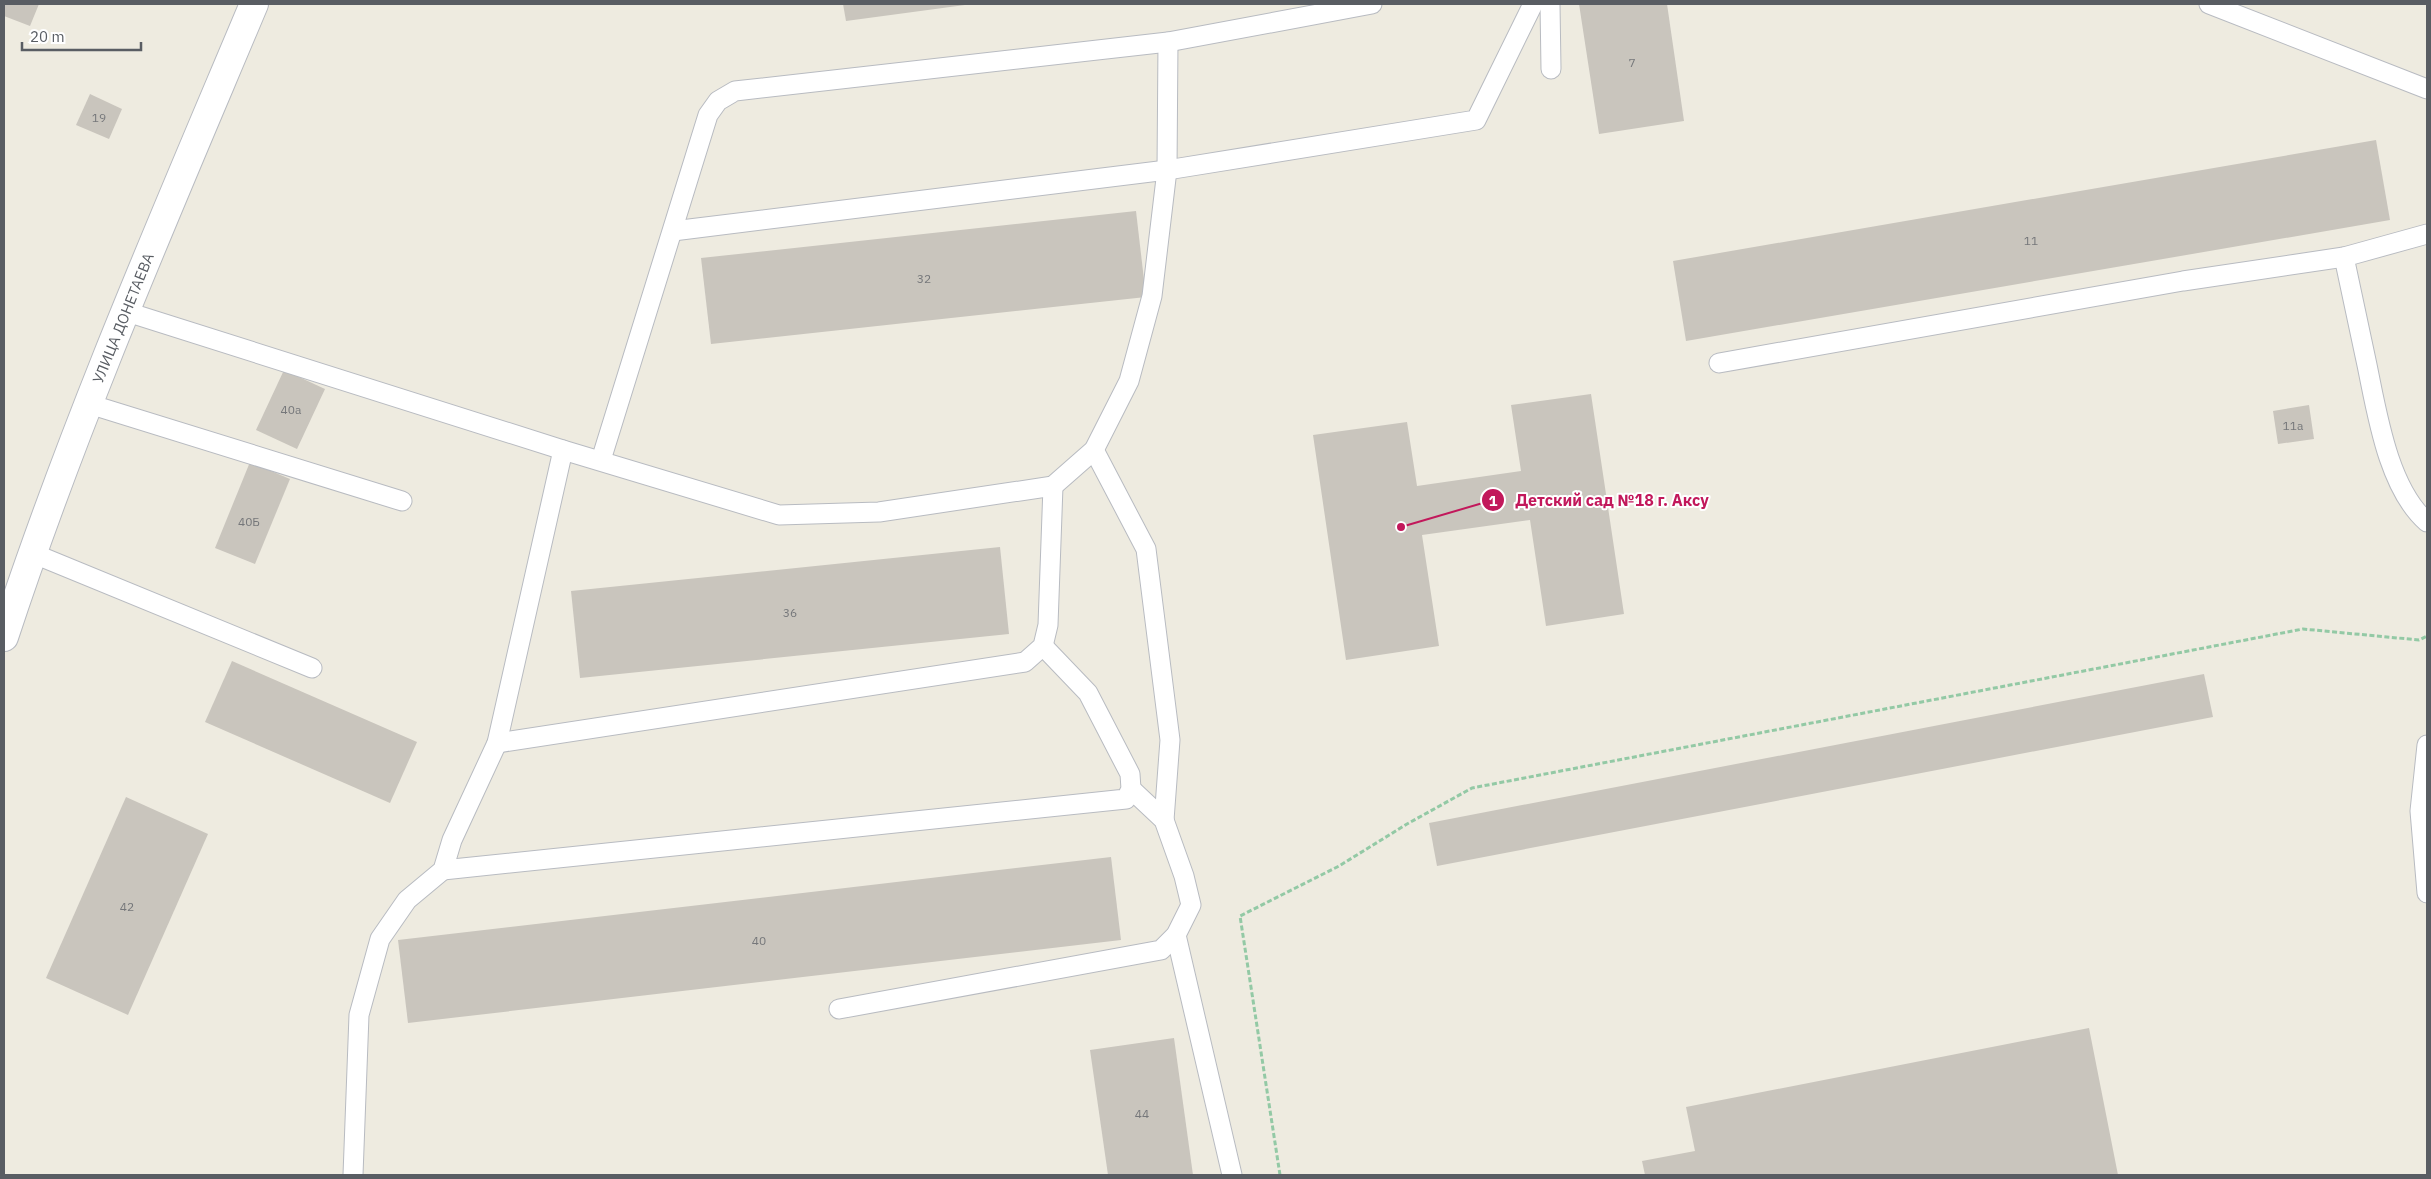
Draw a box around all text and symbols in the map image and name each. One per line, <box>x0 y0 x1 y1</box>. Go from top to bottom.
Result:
scale bar <box>22 20 141 52</box>
text: 20 m <box>30 27 65 46</box>
house number: 7 <box>1628 55 1636 70</box>
house number: 19 <box>92 110 106 125</box>
house number: 11 <box>2024 233 2038 248</box>
street label: УЛИЦА ДОНЕТАЕВА <box>88 250 158 386</box>
house number: 32 <box>917 271 931 286</box>
house number: 40а <box>281 402 302 417</box>
house number: 11а <box>2283 418 2304 433</box>
callout: Детский сад №18 г. Аксу <box>1480 485 1719 516</box>
text: Детский сад №18 г. Аксу <box>1515 490 1709 510</box>
text: 1 <box>1488 491 1498 510</box>
house number: 40Б <box>238 514 260 529</box>
house number: 36 <box>783 605 797 620</box>
house number: 42 <box>120 899 134 914</box>
house number: 40 <box>752 933 766 948</box>
house number: 44 <box>1135 1106 1149 1121</box>

